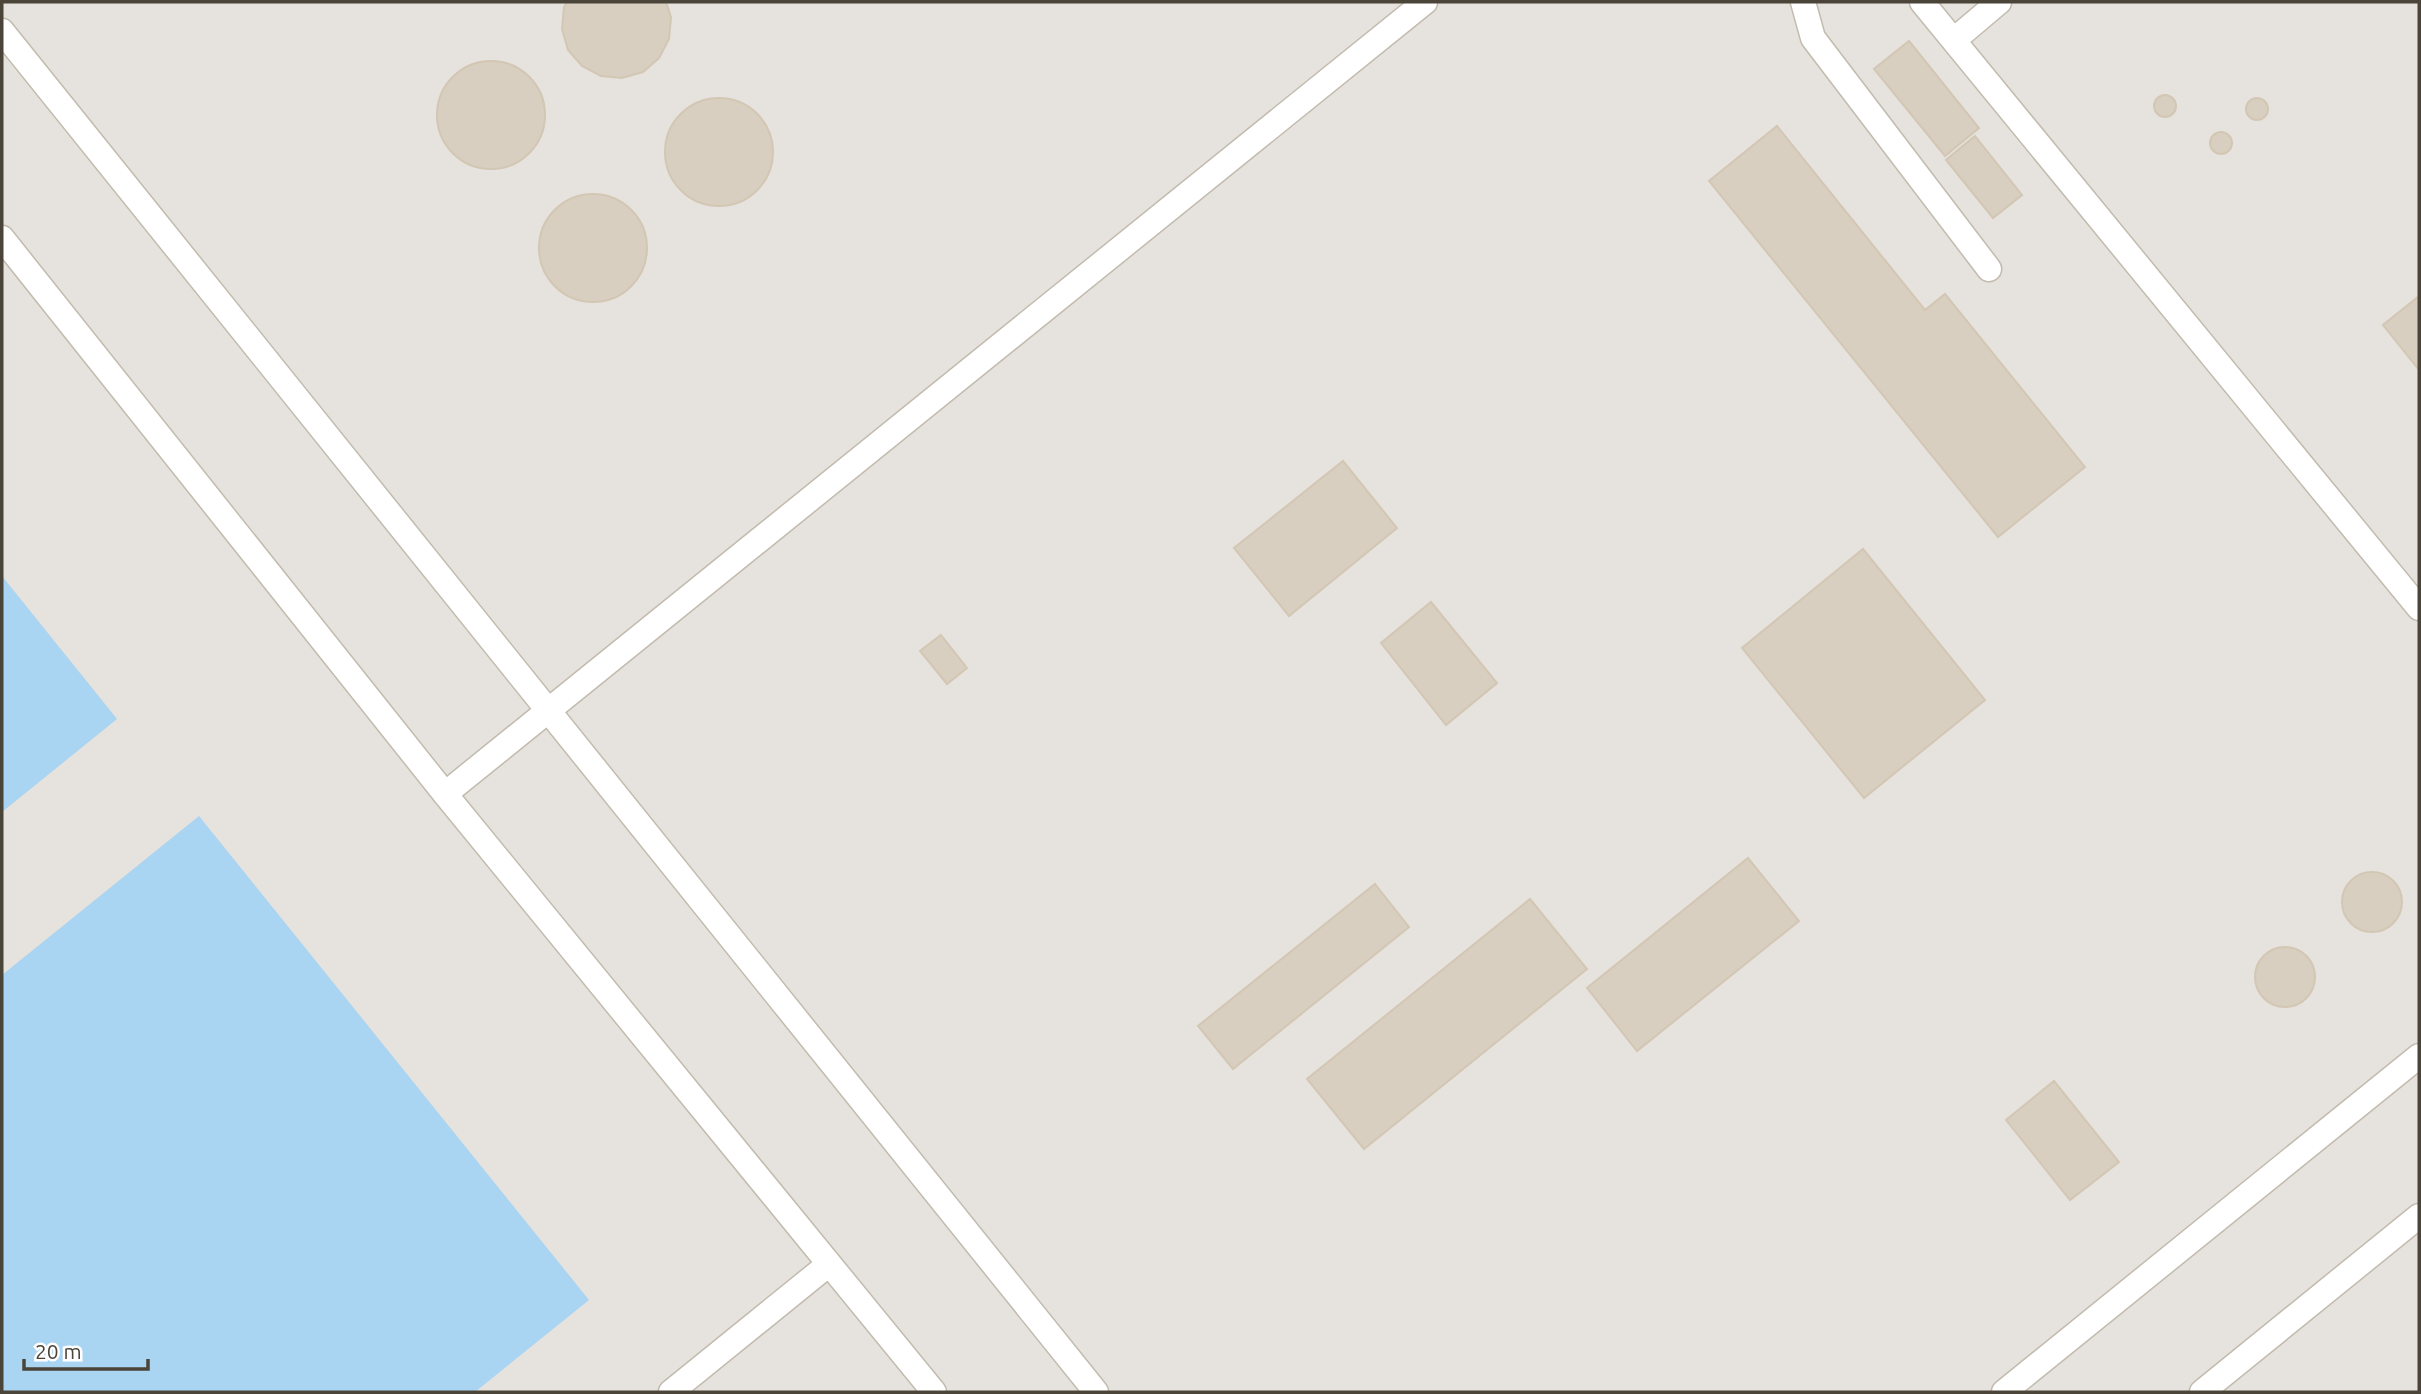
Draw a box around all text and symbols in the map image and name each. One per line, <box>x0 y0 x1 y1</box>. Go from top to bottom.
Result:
scale bar <box>24 1328 149 1372</box>
text: 20 m <box>35 1339 82 1363</box>

